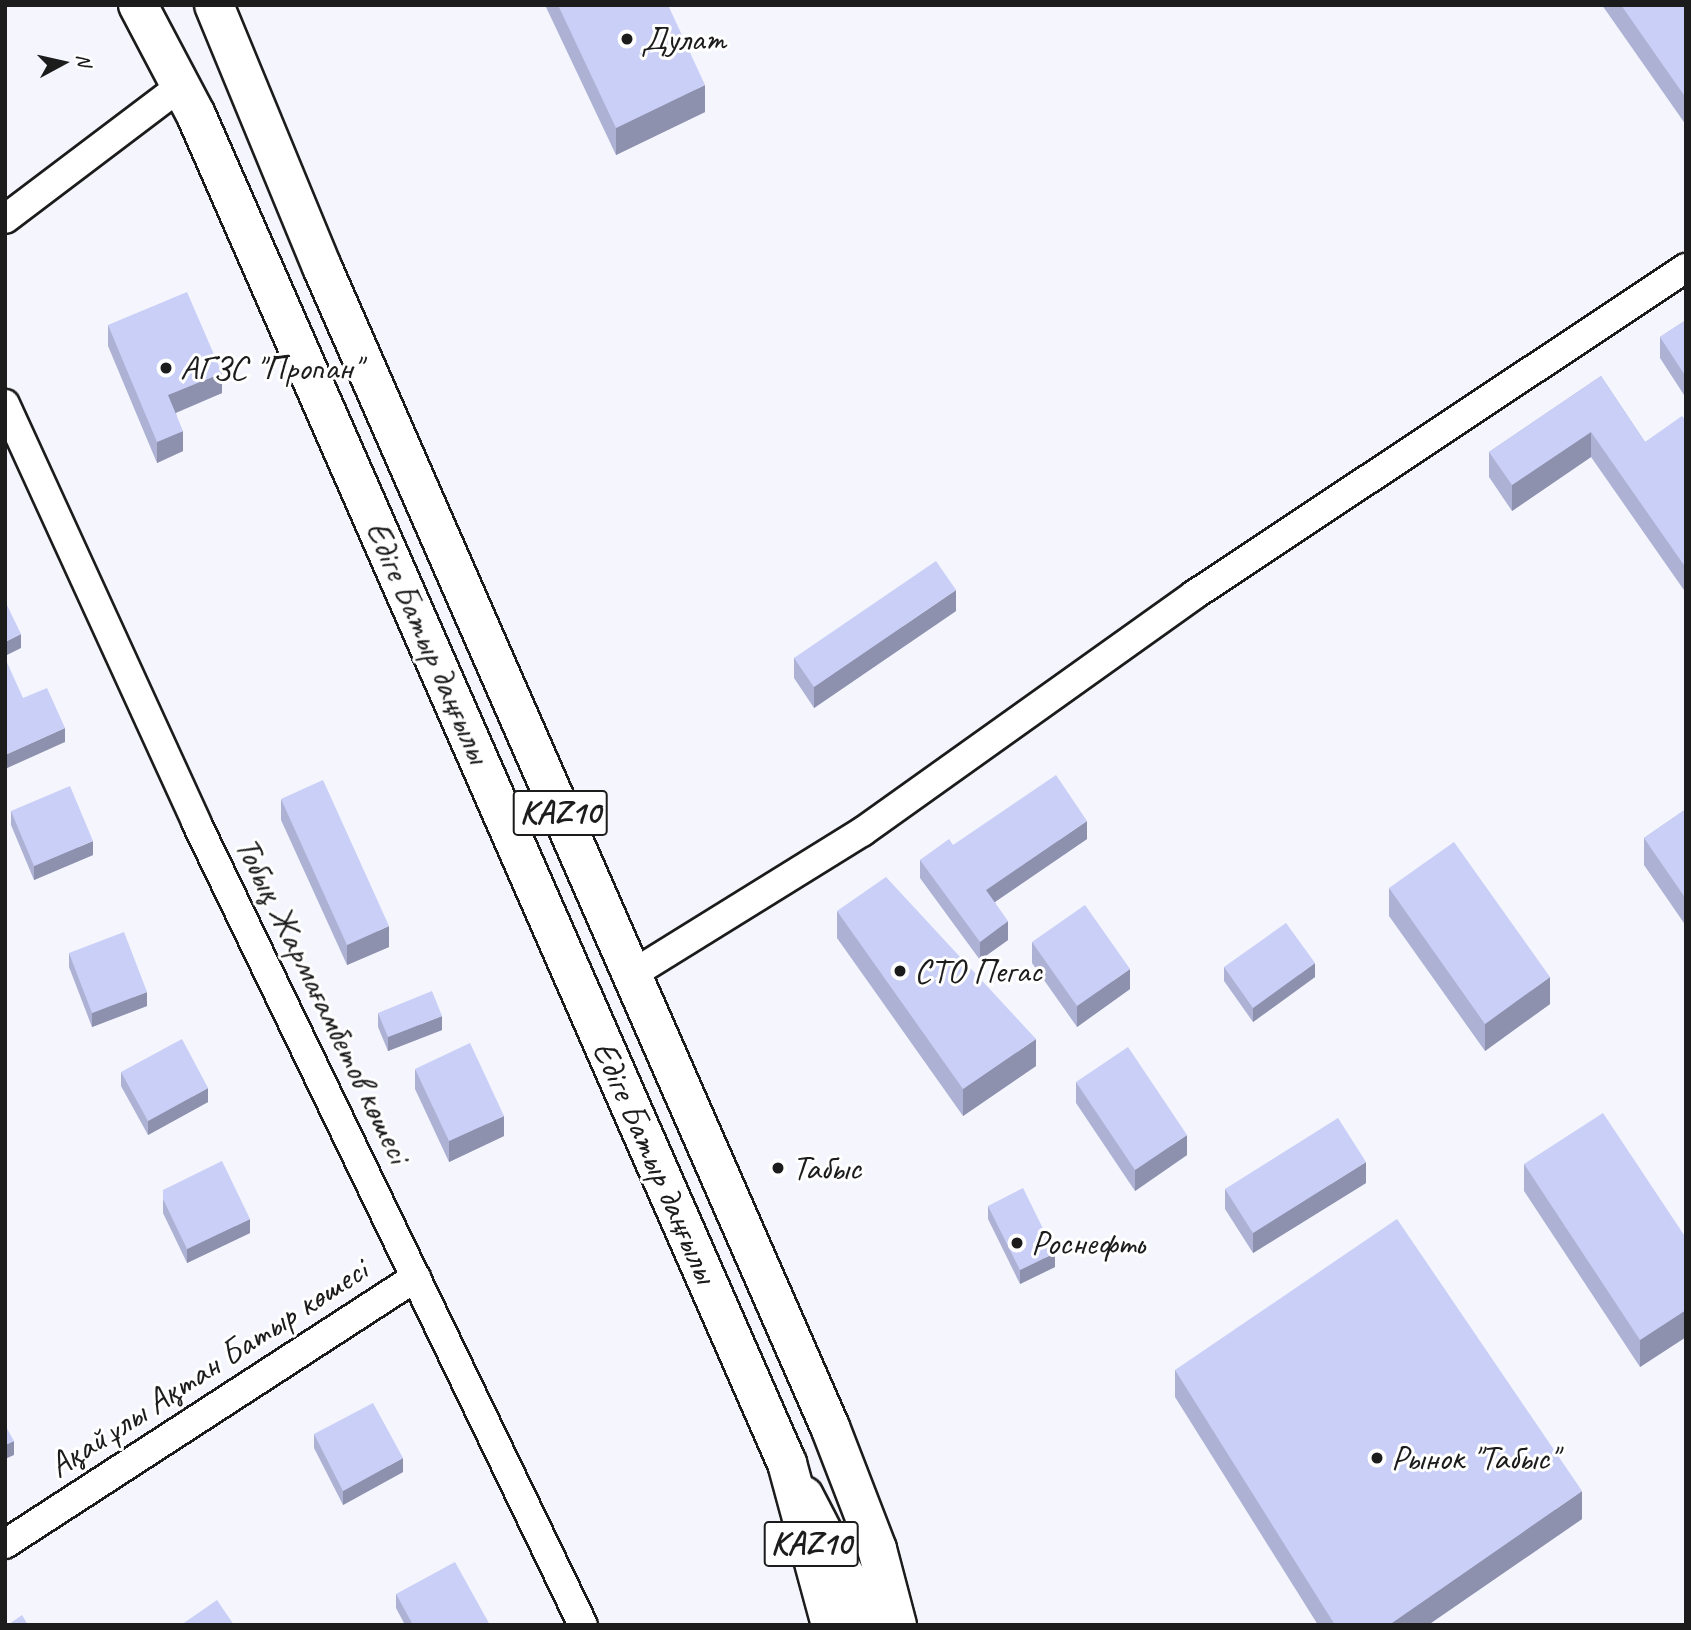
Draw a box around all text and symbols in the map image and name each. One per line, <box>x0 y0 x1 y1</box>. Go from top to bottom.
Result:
place label: Дулат <box>641 18 726 60</box>
north arrow <box>28 28 98 98</box>
marker: Дулат <box>619 31 635 47</box>
text: N <box>71 53 96 68</box>
place label: АГЗС "Пропан" <box>180 347 361 389</box>
marker: АГЗС "Пропан" <box>158 360 174 376</box>
street label: Едіге Батыр даңғылы <box>356 515 500 769</box>
road number: KAZ10 <box>511 784 609 842</box>
street label: Тобық Жармағамбетов көшесі <box>226 830 420 1170</box>
place label: СТО Пегас <box>914 950 1041 992</box>
marker: СТО Пегас <box>892 963 908 979</box>
street label: Едіге Батыр даңғылы <box>583 1035 727 1289</box>
place label: Табыс <box>792 1147 861 1189</box>
marker: Табыс <box>770 1160 786 1176</box>
place label: Роснефть <box>1031 1222 1144 1264</box>
marker: Роснефть <box>1009 1235 1025 1251</box>
street label: Ақайұлы Ақтан Батыр көшесі <box>41 1249 375 1487</box>
place label: Рынок "Табыс" <box>1391 1437 1557 1479</box>
marker: Рынок "Табыс" <box>1369 1450 1385 1466</box>
road number: KAZ10 <box>762 1514 860 1574</box>

